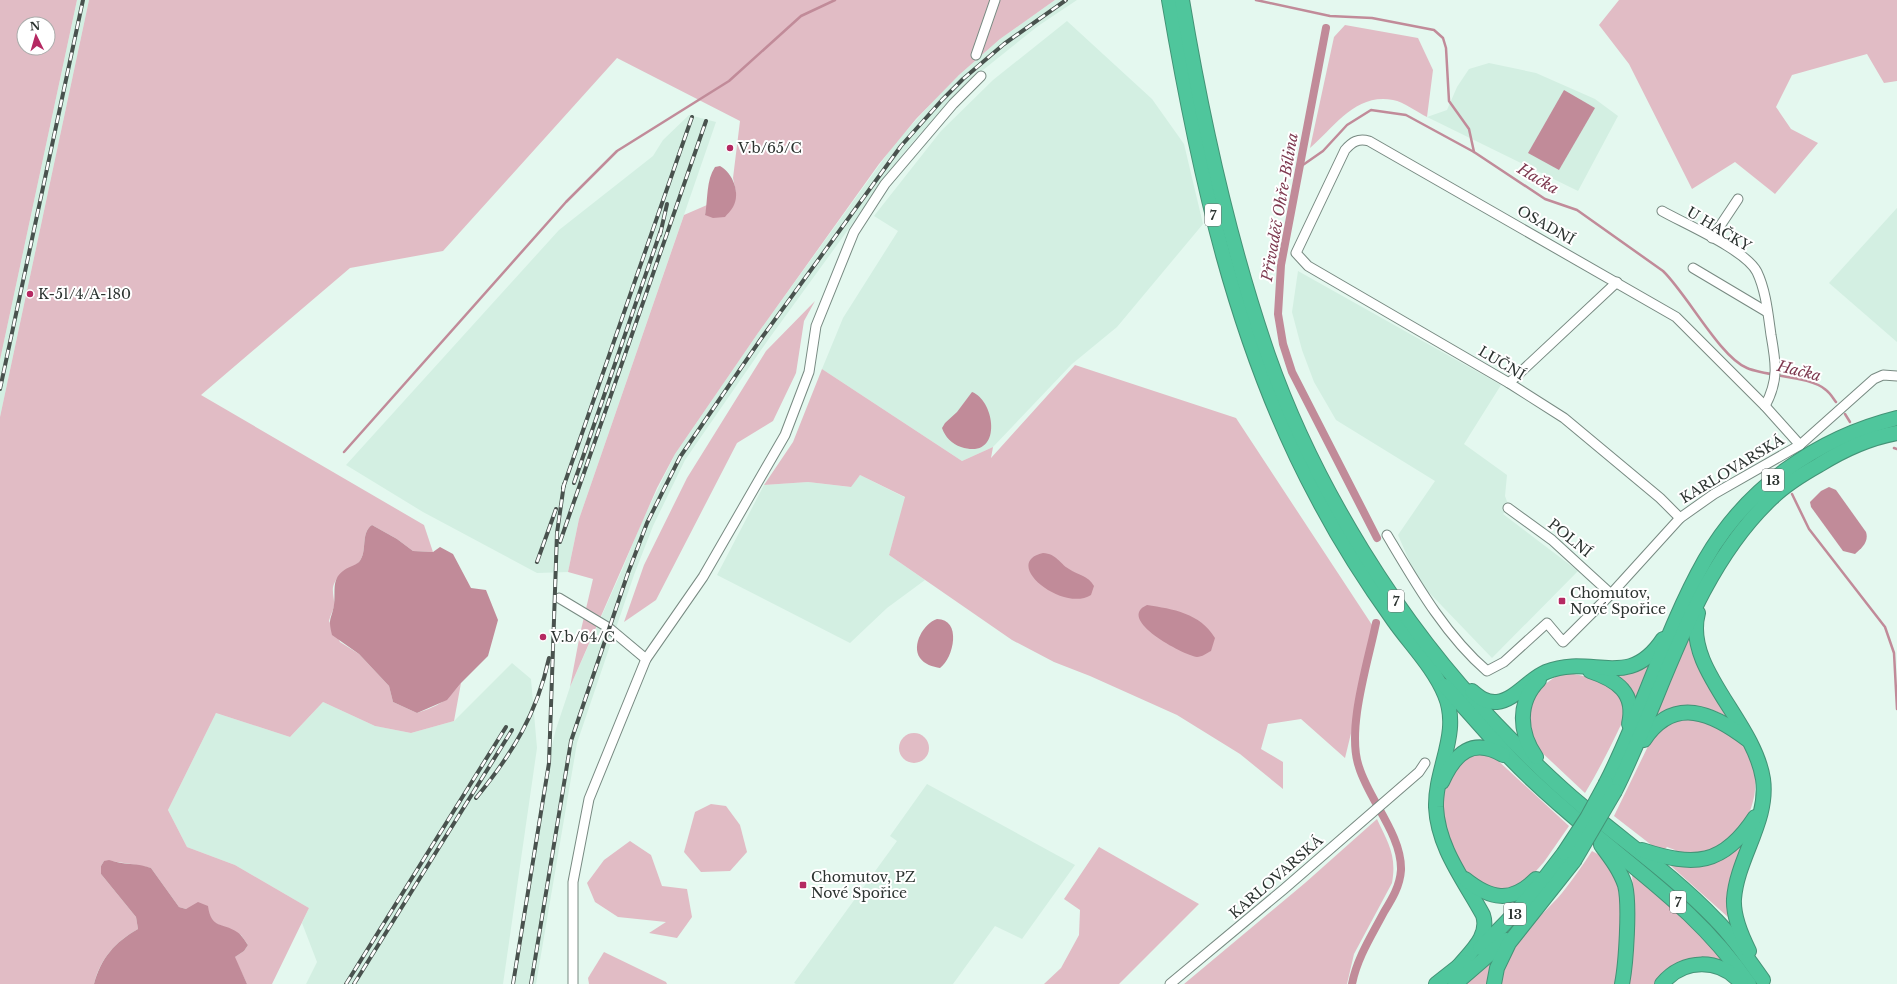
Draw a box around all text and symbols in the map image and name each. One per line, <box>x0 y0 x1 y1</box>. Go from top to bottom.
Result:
north arrow <box>16 16 56 56</box>
text: N <box>29 19 42 33</box>
water label: Přivaděč Ohře-Bílina <box>1257 131 1302 284</box>
place label: V.b/65/C <box>737 139 802 157</box>
marker: V.b/65/C <box>725 143 735 153</box>
water label: Hačka <box>1513 158 1562 198</box>
street label: OSADNÍ <box>1514 201 1578 249</box>
street label: U HAČKY <box>1684 202 1756 256</box>
road number: 7 <box>1205 204 1221 226</box>
place label: K-51/4/A-180 <box>38 285 131 303</box>
marker: K-51/4/A-180 <box>25 289 35 299</box>
street label: LUČNÍ <box>1475 341 1529 384</box>
water label: Hačka <box>1774 356 1823 385</box>
street label: KARLOVARSKÁ <box>1677 431 1787 507</box>
road number: 13 <box>1762 469 1784 491</box>
street label: POLNÍ <box>1544 515 1596 561</box>
place label: Chomutov, Nové Spořice <box>1570 584 1666 618</box>
road number: 7 <box>1388 590 1404 612</box>
marker: Chomutov, Nové Spořice <box>1557 596 1567 606</box>
place label: V.b/64/C <box>550 628 615 646</box>
marker: V.b/64/C <box>538 632 548 642</box>
street label: KARLOVARSKÁ <box>1226 831 1327 923</box>
place label: Chomutov, PZ Nové Spořice <box>811 868 916 902</box>
marker: Chomutov, PZ Nové Spořice <box>798 880 808 890</box>
road number: 7 <box>1670 891 1686 913</box>
road number: 13 <box>1504 903 1526 925</box>

